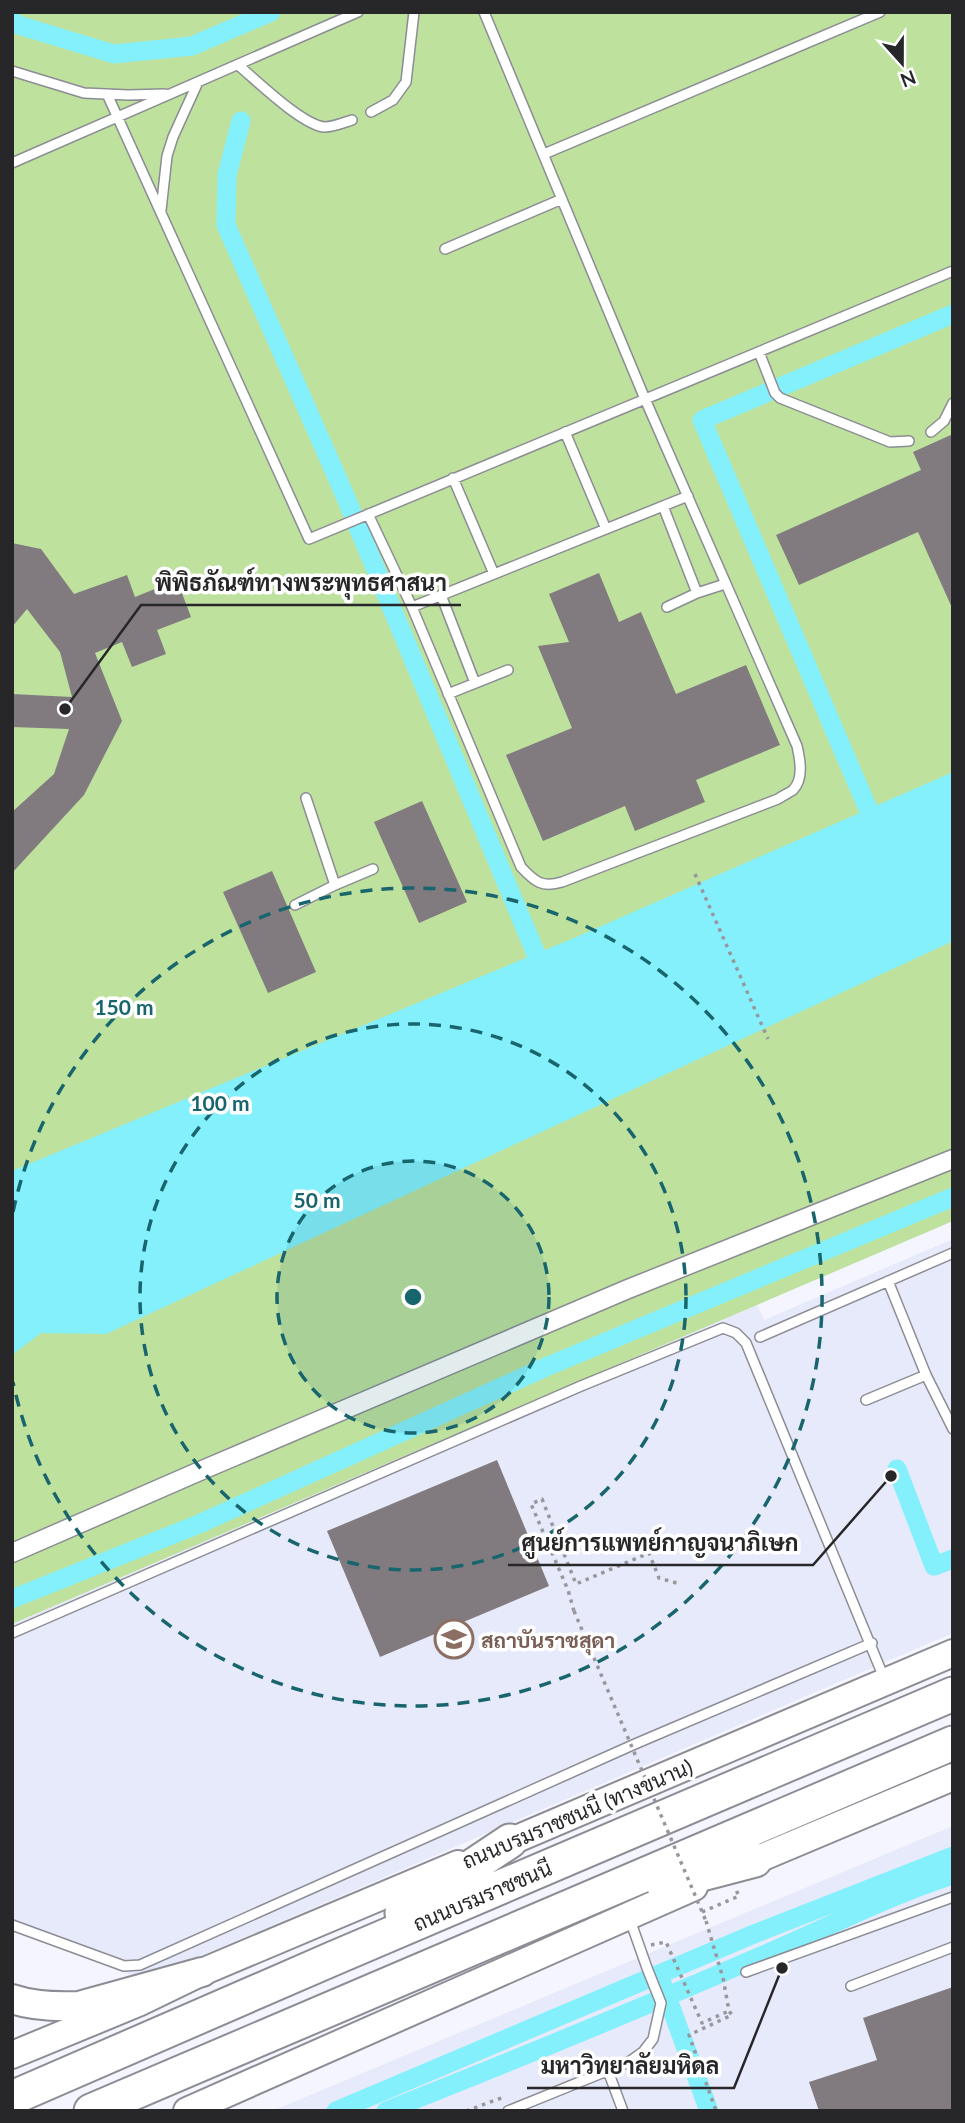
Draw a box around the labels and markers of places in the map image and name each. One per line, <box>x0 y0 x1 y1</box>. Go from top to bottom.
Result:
callout: พิพิธภัณฑ์ทางพระพุทธศาสนา <box>141 561 461 605</box>
centre of rings <box>401 1285 425 1309</box>
callout: ศูนย์การแพทย์กาญจนาภิเษก <box>508 1521 813 1565</box>
school or university icon: สถาบันราชสุดา <box>433 1618 475 1660</box>
place label: สถาบันราชสุดา <box>481 1627 615 1656</box>
callout: มหาวิทยาลัยมหิดล <box>527 2044 734 2088</box>

